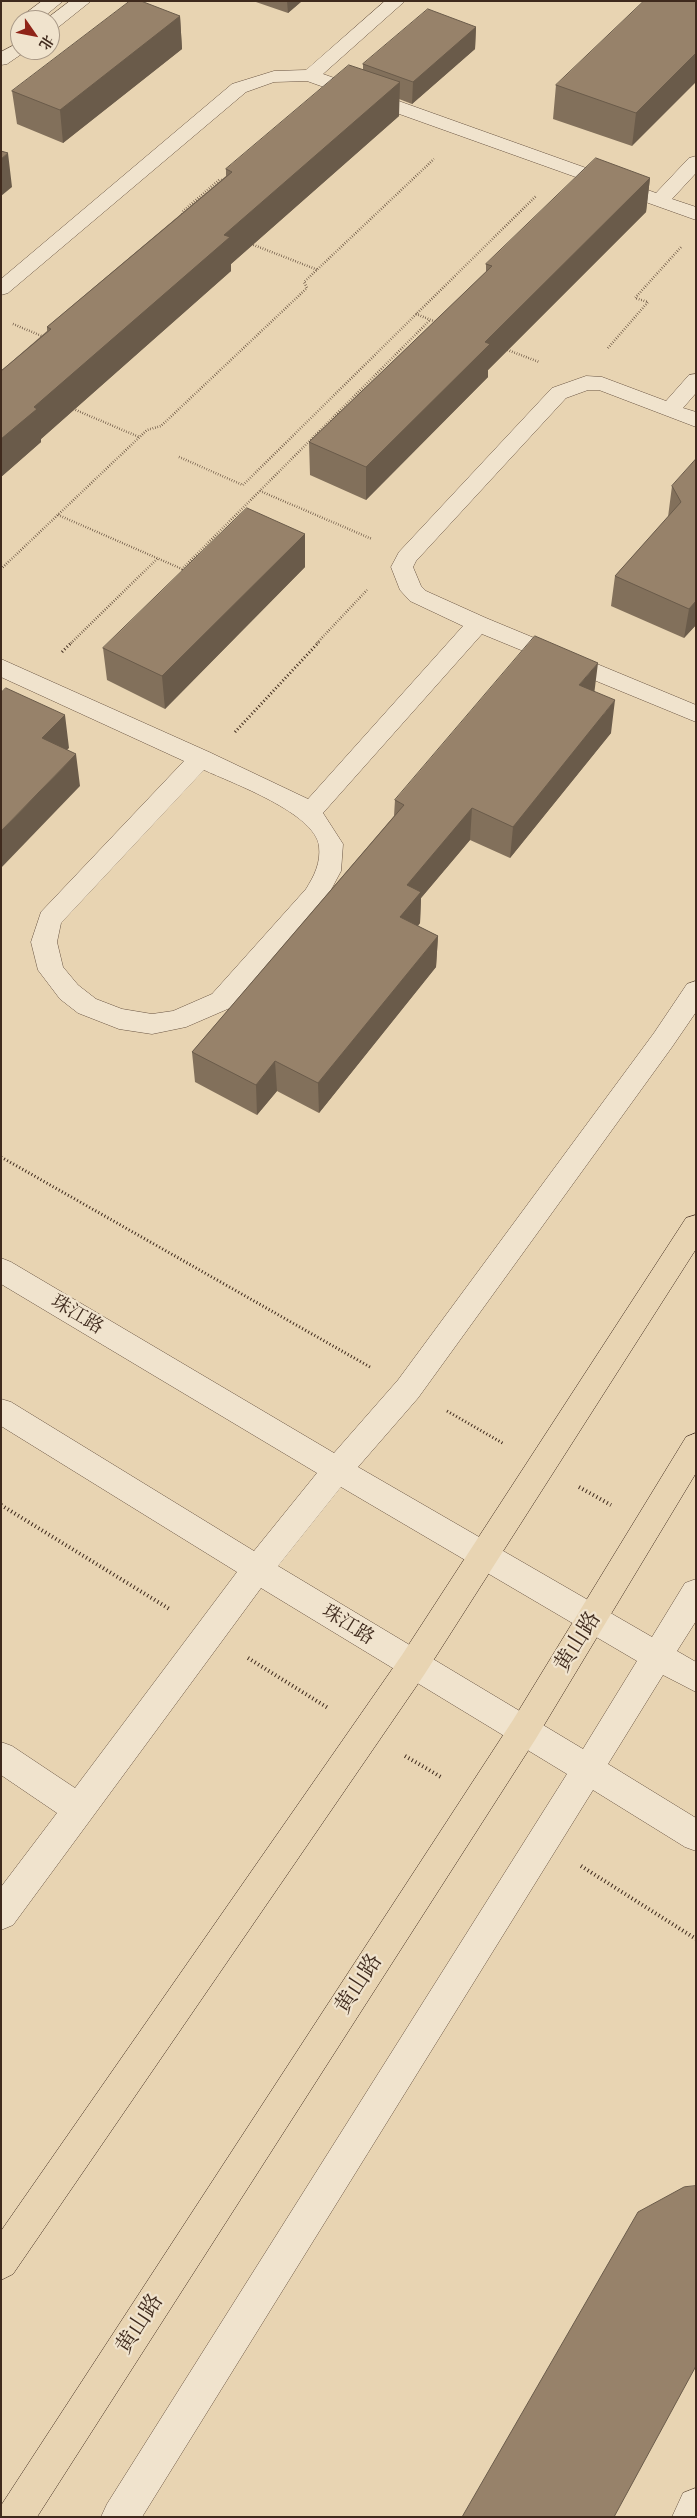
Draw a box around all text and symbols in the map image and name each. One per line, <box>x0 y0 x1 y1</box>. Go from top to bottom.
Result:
north arrow <box>10 10 60 60</box>
text: 北 <box>35 32 58 53</box>
street label: 珠江路 <box>47 1291 107 1339</box>
street label: 珠江路 <box>318 1600 378 1650</box>
street label: 黄山路 <box>549 1607 607 1677</box>
street label: 黄山路 <box>330 1949 388 2019</box>
street label: 黄山路 <box>111 2289 169 2359</box>

